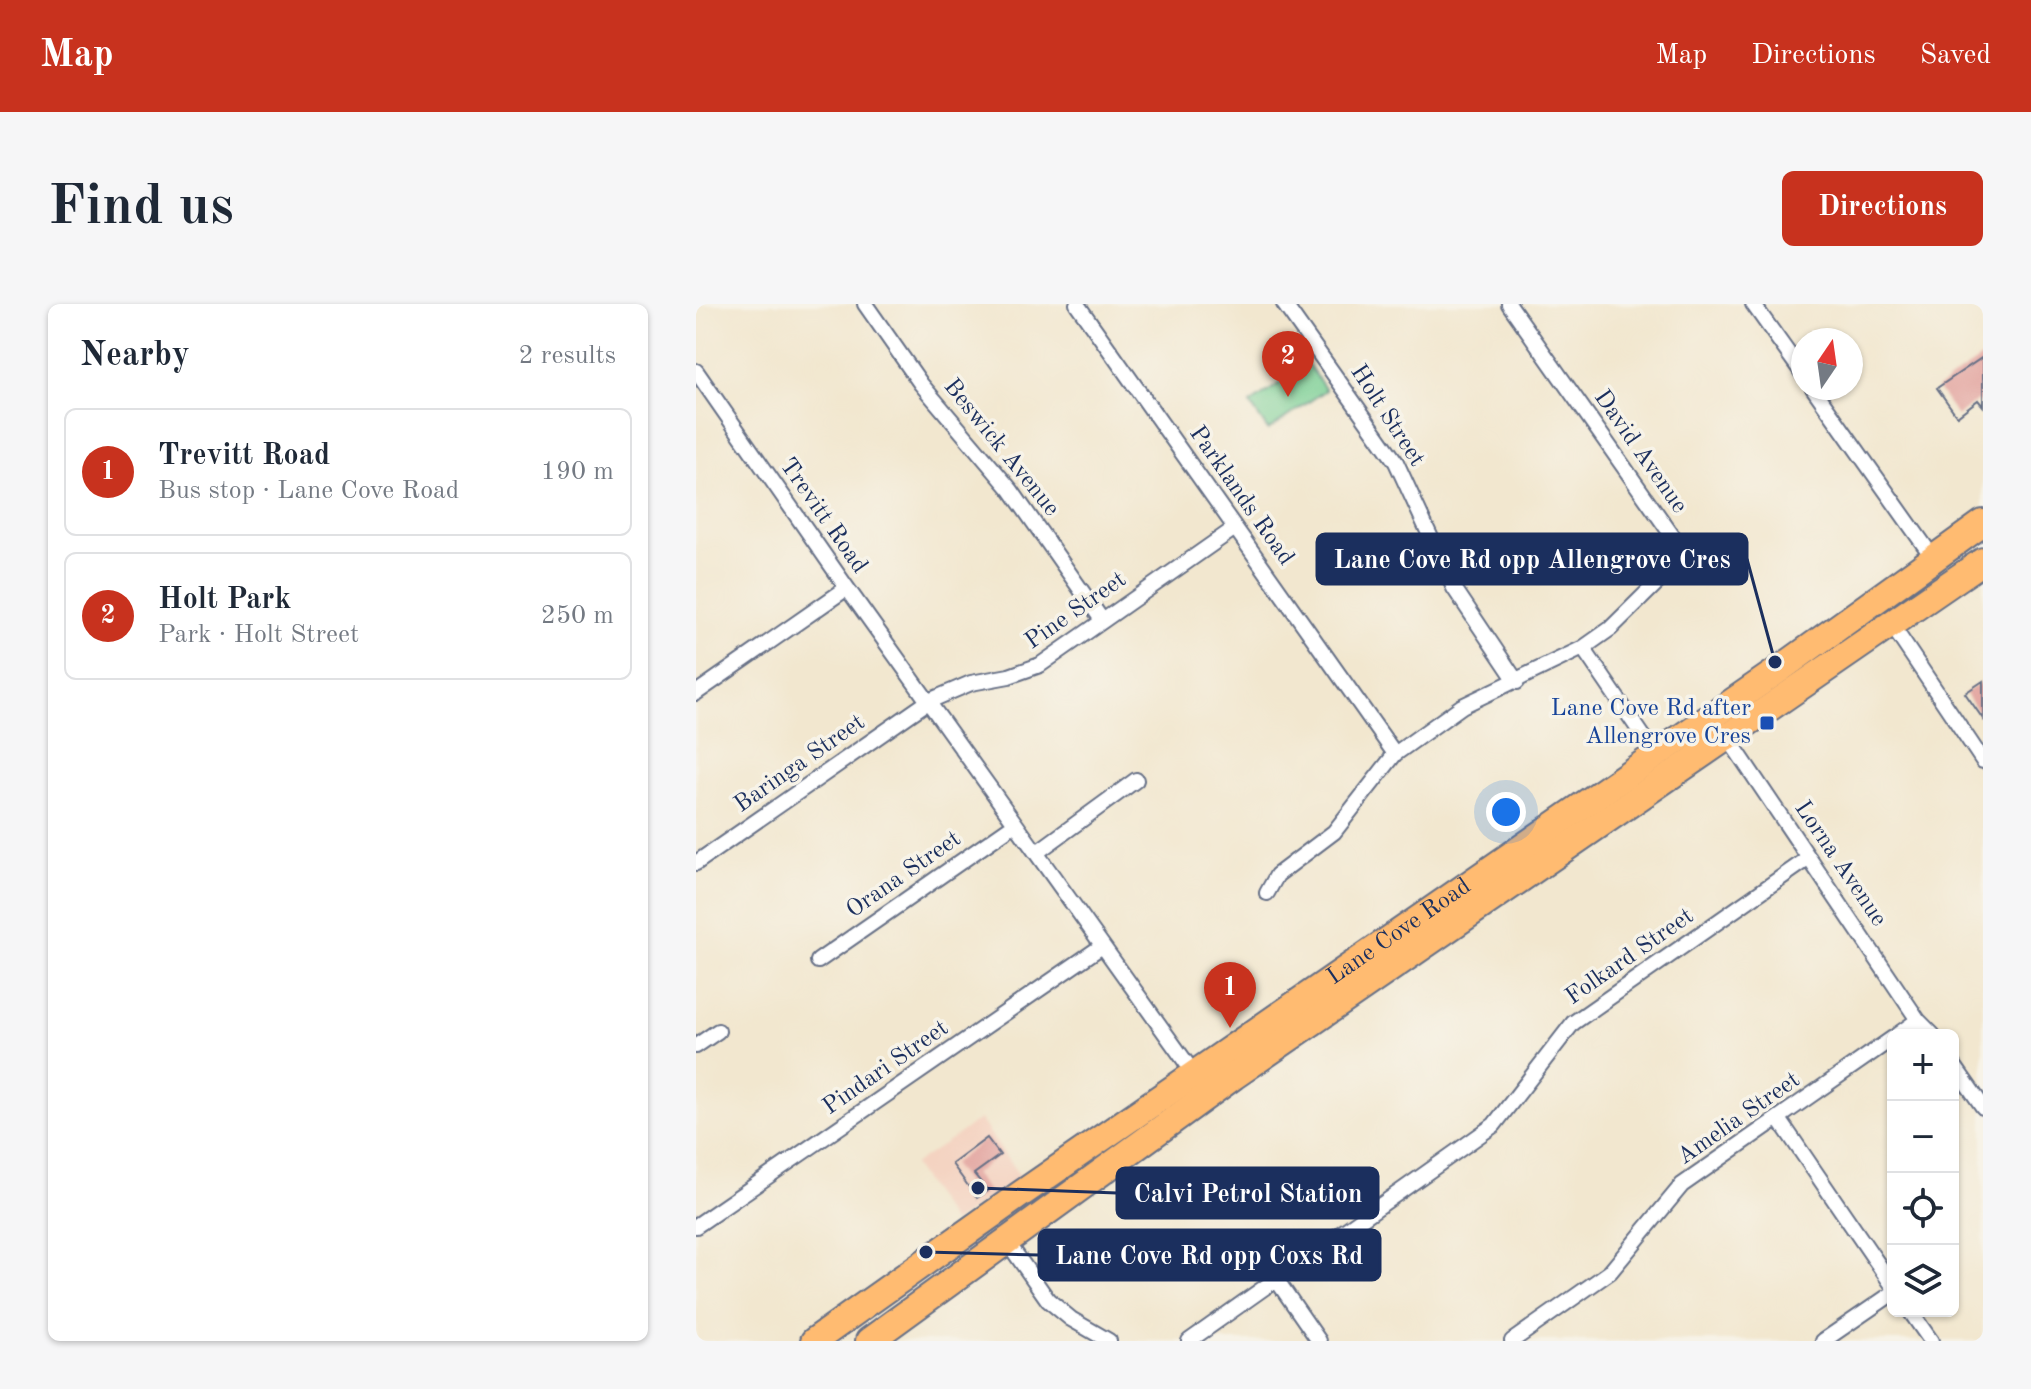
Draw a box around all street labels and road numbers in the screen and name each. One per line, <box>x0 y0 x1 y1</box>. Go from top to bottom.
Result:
street label: Holt Street <box>1345 361 1429 471</box>
street label: Beswick Avenue <box>938 375 1064 521</box>
street label: David Avenue <box>1589 386 1691 518</box>
street label: Parklands Road <box>1184 422 1298 570</box>
street label: Trevitt Road <box>775 454 871 578</box>
street label: Pine Street <box>1021 568 1131 654</box>
street label: Baringa Street <box>731 710 869 818</box>
street label: Lorna Avenue <box>1789 797 1891 931</box>
street label: Orana Street <box>842 827 966 923</box>
street label: Lane Cove Road <box>1323 874 1476 990</box>
street label: Folkard Street <box>1562 904 1698 1010</box>
street label: Pindari Street <box>819 1016 953 1120</box>
street label: Amelia Street <box>1673 1068 1805 1170</box>

